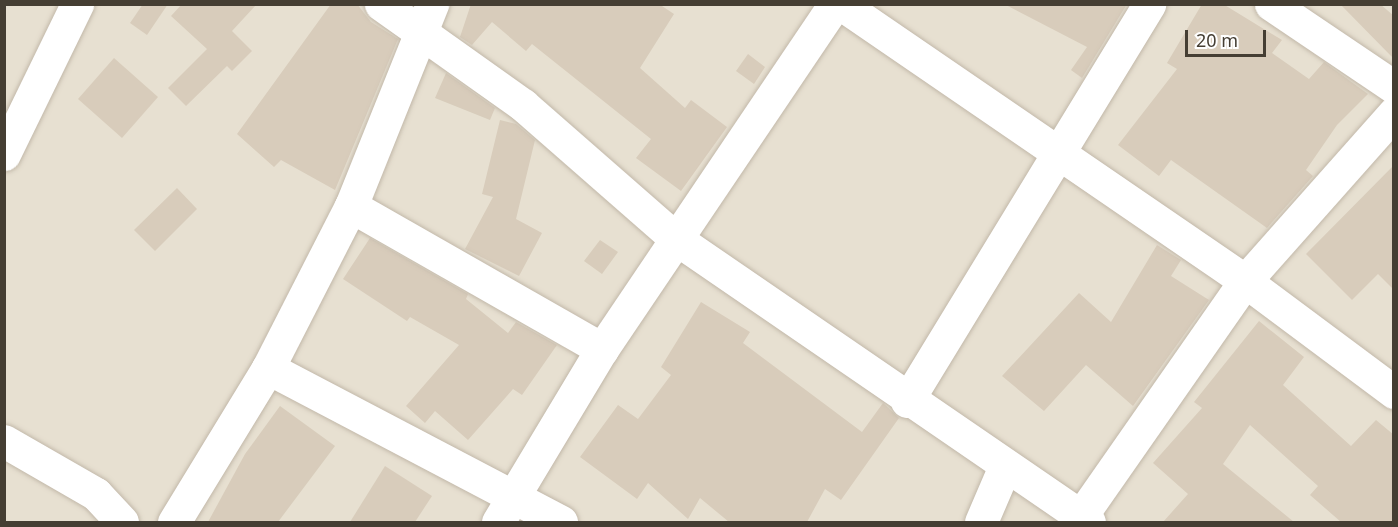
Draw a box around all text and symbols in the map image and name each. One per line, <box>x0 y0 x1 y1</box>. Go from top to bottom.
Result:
scale bar <box>1188 18 1269 56</box>
text: 20 m <box>1196 28 1238 52</box>

